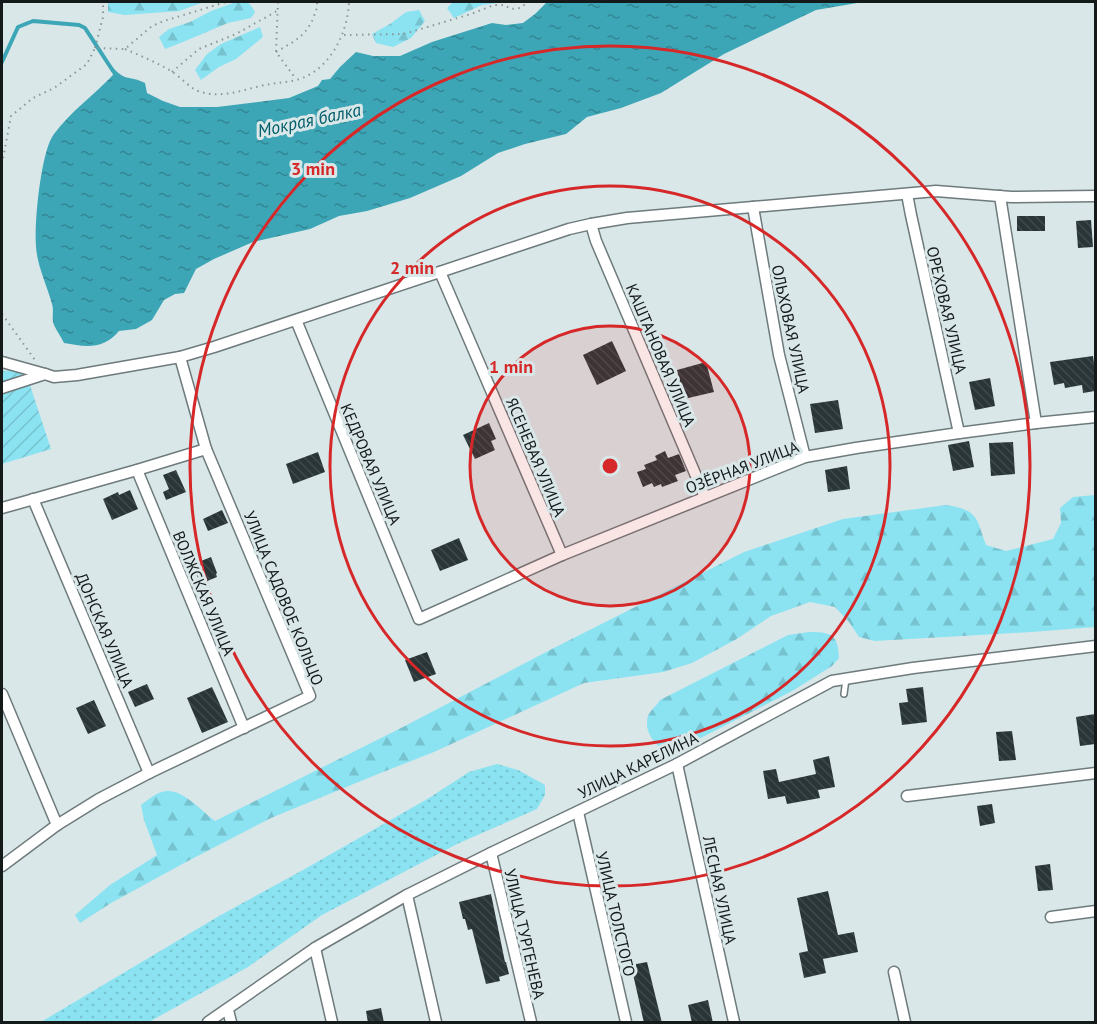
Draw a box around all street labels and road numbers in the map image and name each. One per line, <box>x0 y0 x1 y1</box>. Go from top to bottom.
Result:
street label: ОРЕХОВАЯ УЛИЦА <box>923 244 972 376</box>
street label: ОЛЬХОВАЯ УЛИЦА <box>768 263 815 396</box>
street label: КАШТАНОВАЯ УЛИЦА <box>622 281 700 430</box>
street label: ЯСЕНЕВАЯ УЛИЦА <box>502 394 570 520</box>
street label: КЕДРОВАЯ УЛИЦА <box>336 400 406 528</box>
street label: ОЗЁРНАЯ УЛИЦА <box>683 436 802 498</box>
street label: УЛИЦА САДОВОЕ КОЛЬЦО <box>240 508 328 688</box>
street label: ВОЛЖСКАЯ УЛИЦА <box>169 528 240 659</box>
street label: ДОНСКАЯ УЛИЦА <box>72 570 138 691</box>
street label: УЛИЦА КАРЕЛИНА <box>575 727 702 803</box>
street label: ЛЕСНАЯ УЛИЦА <box>699 833 741 947</box>
street label: УЛИЦА ТОЛСТОГО <box>592 850 640 978</box>
street label: УЛИЦА ТУРГЕНЕВА <box>500 867 550 1002</box>

